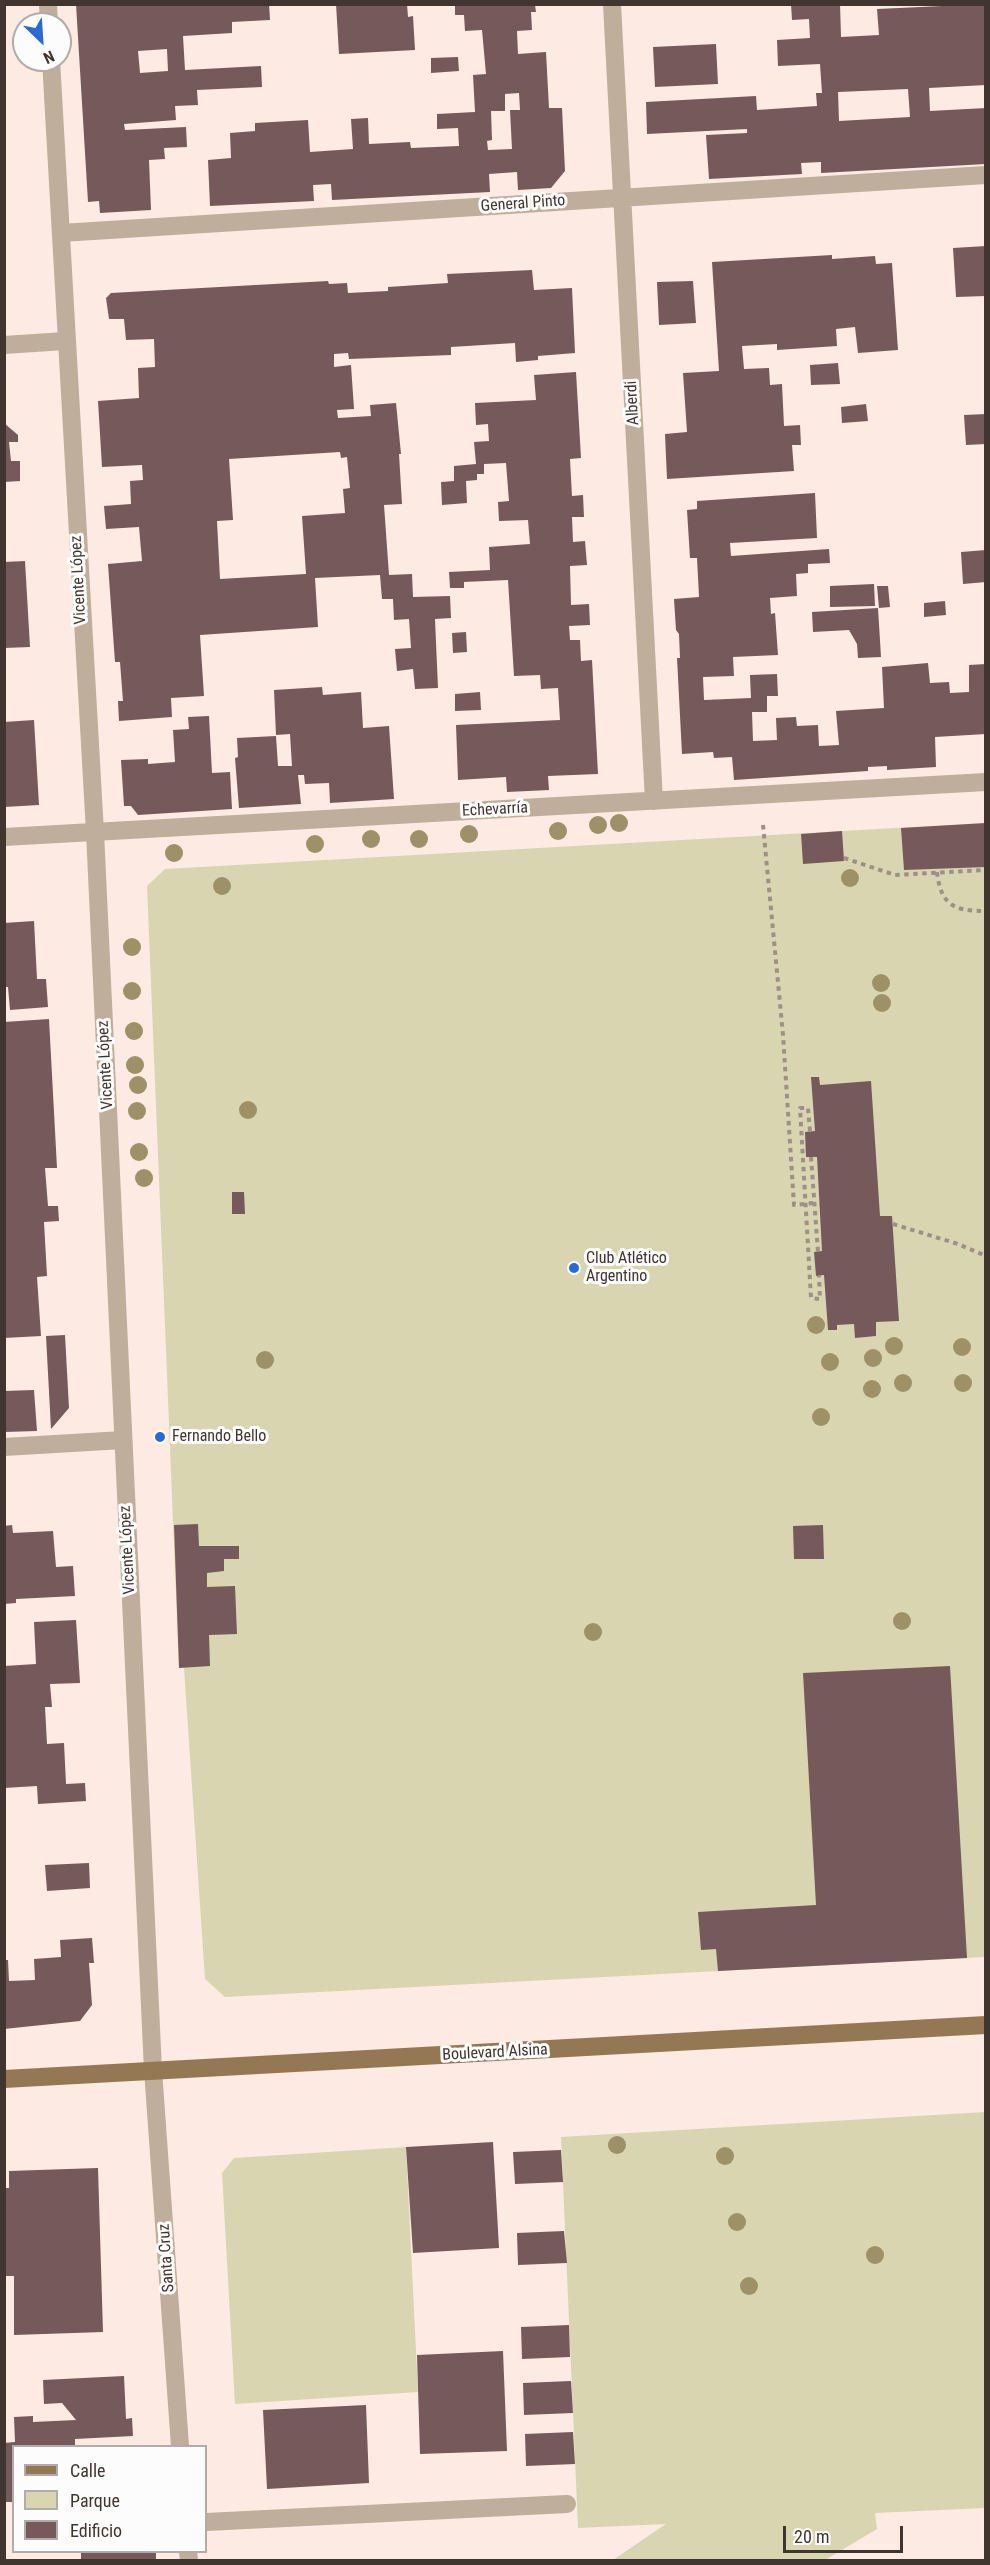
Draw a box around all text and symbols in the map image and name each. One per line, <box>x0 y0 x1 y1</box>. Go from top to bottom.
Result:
north arrow <box>12 12 72 72</box>
text: N <box>41 46 57 68</box>
street label: General Pinto <box>480 191 566 217</box>
street label: Alberdi <box>622 380 644 426</box>
street label: Vicente López <box>67 535 91 625</box>
street label: Echevarría <box>462 799 528 821</box>
street label: Vicente López <box>94 1020 118 1110</box>
place label: Club Atlético Argentino <box>586 1249 667 1287</box>
marker: Club Atlético Argentino <box>567 1261 581 1275</box>
place label: Fernando Bello <box>172 1427 266 1447</box>
marker: Fernando Bello <box>153 1430 167 1444</box>
street label: Vicente López <box>116 1505 140 1595</box>
street label: Boulevard Alsina <box>442 2041 548 2065</box>
street label: Santa Cruz <box>155 2223 179 2293</box>
legend <box>12 2445 207 2553</box>
text: Calle <box>70 2460 106 2481</box>
text: Parque <box>70 2490 120 2511</box>
scale bar <box>786 2514 906 2552</box>
text: Edificio <box>70 2520 122 2541</box>
text: 20 m <box>794 2526 829 2547</box>

